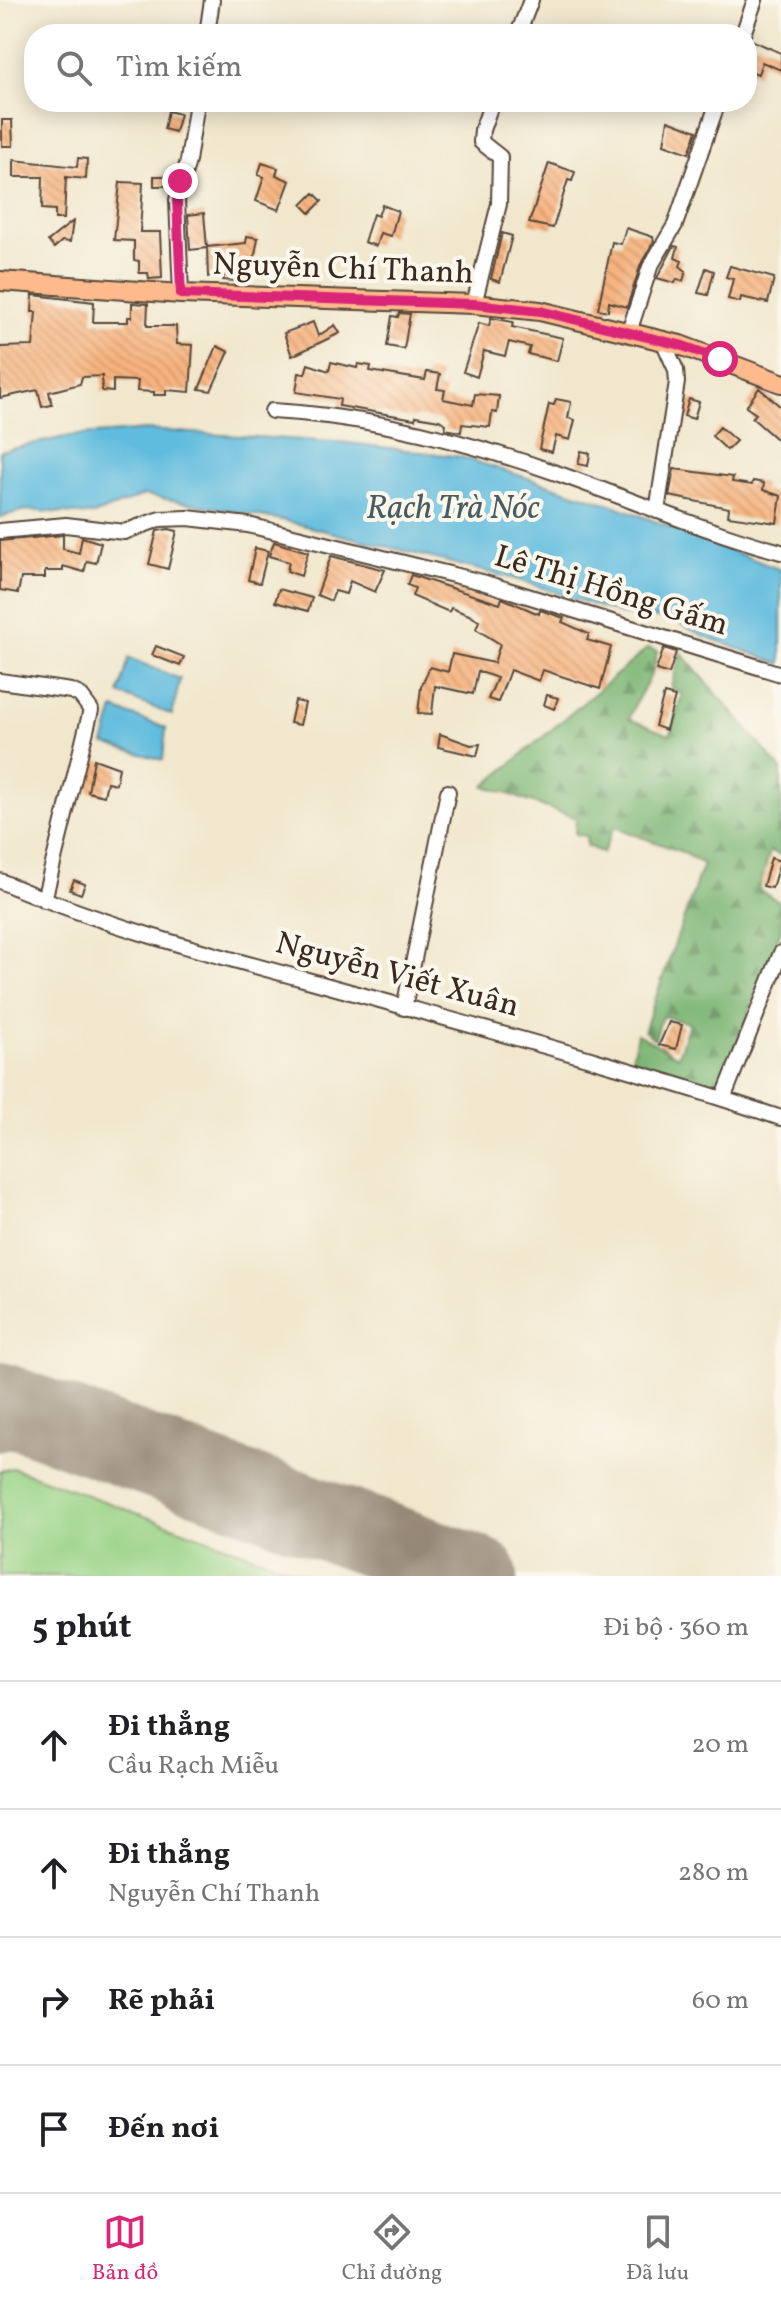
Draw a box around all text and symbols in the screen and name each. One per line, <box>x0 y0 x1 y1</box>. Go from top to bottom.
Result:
search box <box>24 24 757 112</box>
icon: search <box>52 46 96 90</box>
text: Tìm kiếm <box>116 47 242 89</box>
route end <box>162 163 198 199</box>
street label: Nguyễn Chí Thanh <box>212 243 474 297</box>
route start <box>702 341 738 377</box>
water label: Rạch Trà Nóc <box>366 486 541 533</box>
street label: Lê Thị Hồng Gấm <box>489 536 733 648</box>
street label: Nguyễn Viết Xuân <box>270 922 524 1030</box>
text: 5 phút <box>32 1605 132 1652</box>
text: Đi bộ · 360 m <box>603 1610 749 1646</box>
text: Đi thẳng <box>108 1706 230 1748</box>
icon: ahead <box>32 1723 76 1767</box>
text: 20 m <box>691 1727 749 1763</box>
text: Cầu Rạch Miễu <box>108 1748 279 1784</box>
text: Đi thẳng <box>108 1834 230 1876</box>
icon: ahead <box>32 1851 76 1895</box>
text: 280 m <box>678 1855 749 1891</box>
text: Nguyễn Chí Thanh <box>108 1876 320 1912</box>
icon: right <box>32 1979 76 2023</box>
text: Rẽ phải <box>108 1980 215 2022</box>
text: 60 m <box>692 1983 749 2019</box>
icon: arrive <box>32 2107 76 2151</box>
text: Đến nơi <box>108 2108 219 2150</box>
tab: Bản đồ <box>92 2210 158 2289</box>
tab: Chỉ đường <box>342 2210 442 2289</box>
tab: Đã lưu <box>626 2210 689 2289</box>

